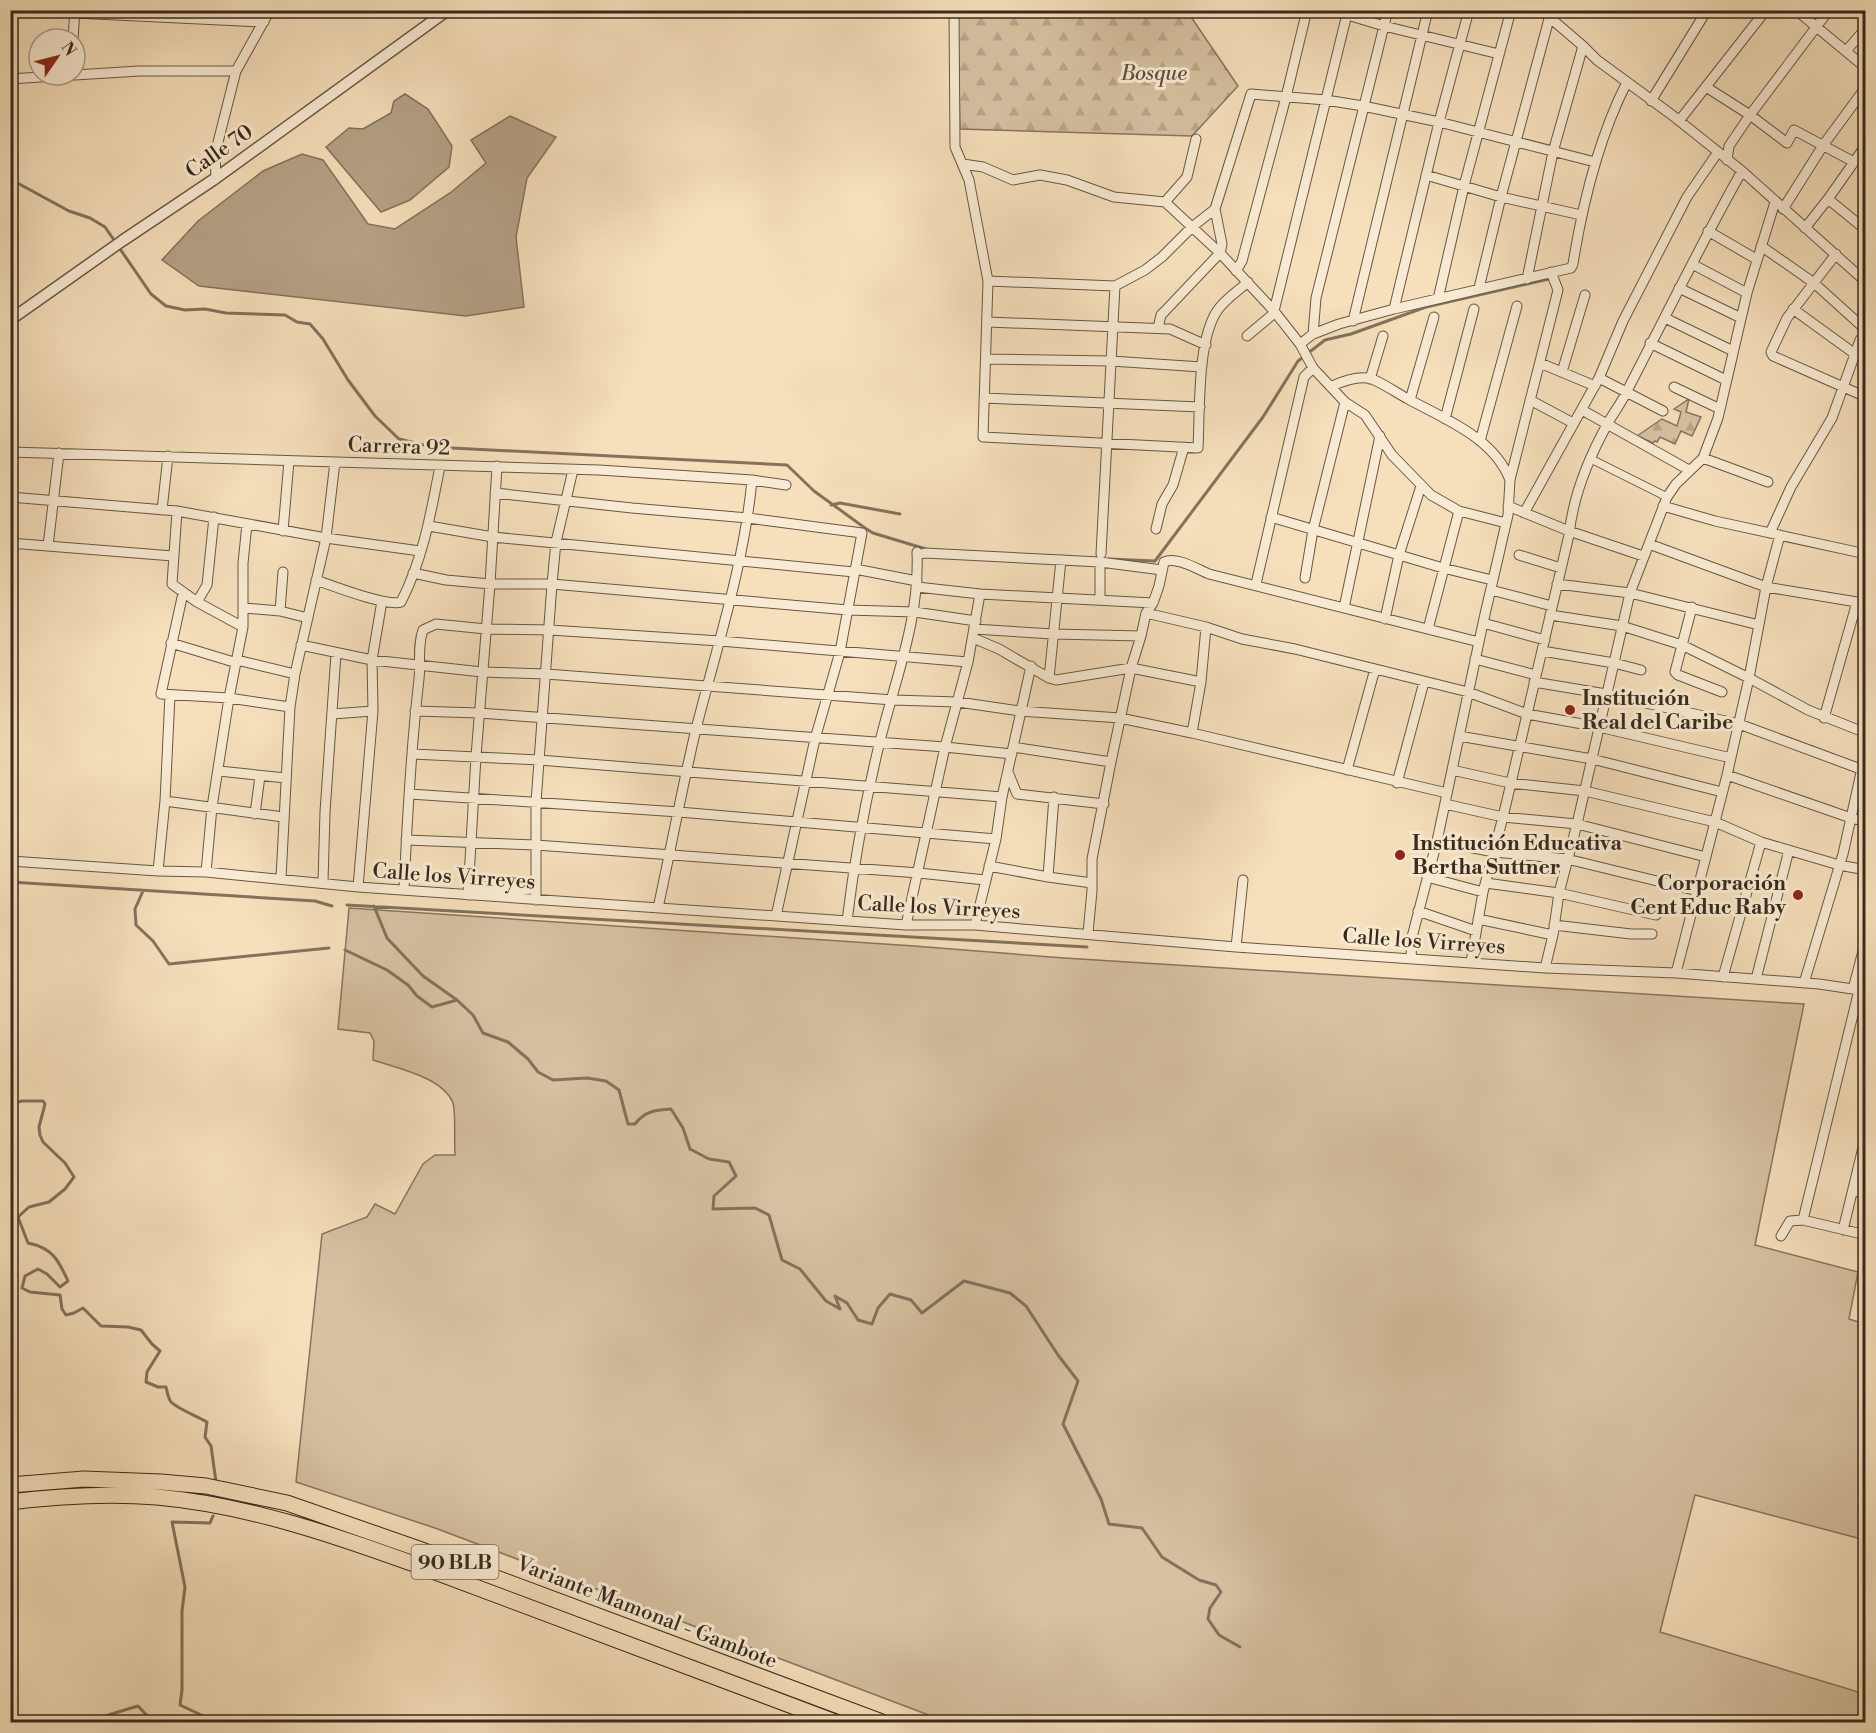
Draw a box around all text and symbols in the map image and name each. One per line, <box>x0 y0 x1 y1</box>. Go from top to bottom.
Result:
north arrow <box>27 27 87 87</box>
text: N <box>57 38 80 60</box>
park label: Bosque <box>1120 61 1187 87</box>
street label: Calle 70 <box>181 119 258 184</box>
street label: Carrera 92 <box>347 432 451 462</box>
place label: Institución Real del Caribe <box>1582 686 1733 736</box>
marker: Institución Real del Caribe <box>1563 703 1577 717</box>
place label: Institución Educativa Bertha Suttner <box>1412 831 1622 881</box>
marker: Institución Educativa Bertha Suttner <box>1393 848 1407 862</box>
street label: Calle los Virreyes <box>372 858 536 896</box>
place label: Corporación Cent Educ Raby <box>1630 871 1786 921</box>
marker: Corporación Cent Educ Raby <box>1791 888 1805 902</box>
street label: Calle los Virreyes <box>857 891 1021 925</box>
street label: Calle los Virreyes <box>1342 923 1506 961</box>
road number: 90 BLB <box>412 1545 498 1579</box>
street label: Variante Mamonal - Gambote <box>512 1551 781 1675</box>

